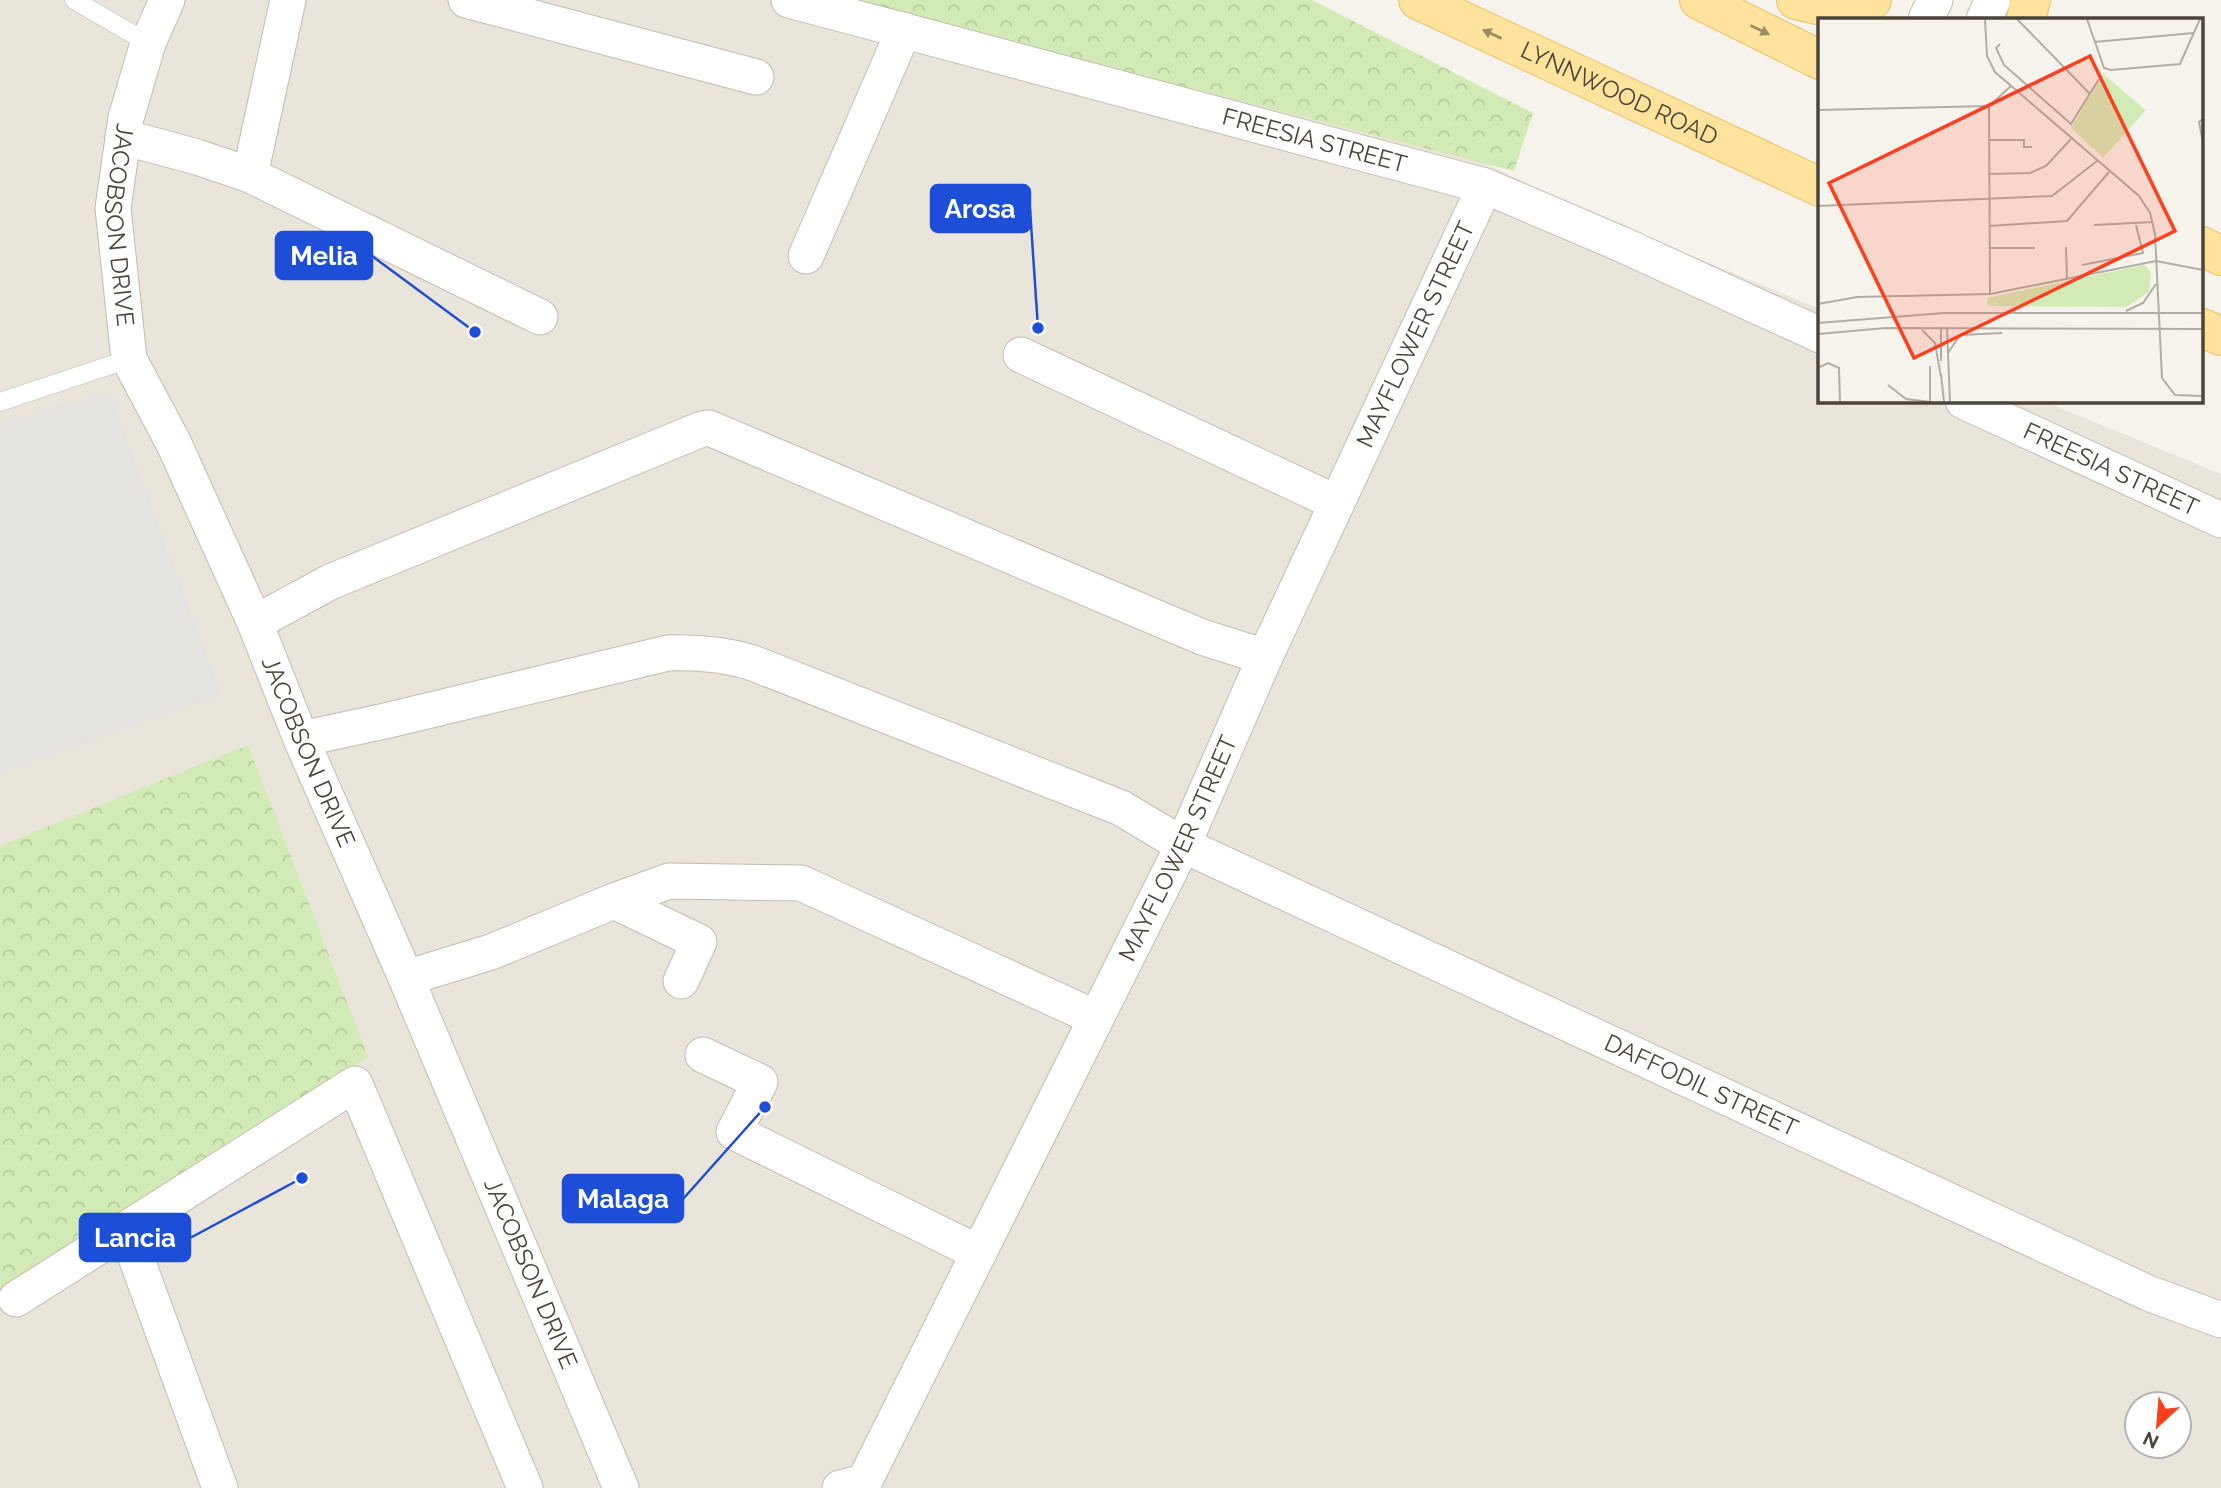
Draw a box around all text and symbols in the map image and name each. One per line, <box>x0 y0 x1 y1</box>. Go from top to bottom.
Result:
inset map <box>1818 18 2204 402</box>
one-way arrow <box>1750 24 1770 36</box>
one-way arrow <box>1482 28 1502 40</box>
street label: LYNNWOOD ROAD <box>1516 35 1723 152</box>
street label: FREESIA STREET <box>1219 101 1410 179</box>
street label: JACOBSON DRIVE <box>98 122 140 328</box>
callout: Arosa <box>931 185 1030 232</box>
text: Arosa <box>945 194 1016 224</box>
street label: MAYFLOWER STREET <box>1350 216 1480 452</box>
callout: Melia <box>276 232 372 279</box>
text: Melia <box>290 241 358 271</box>
street label: FREESIA STREET <box>2019 416 2204 522</box>
street label: JACOBSON DRIVE <box>256 652 362 851</box>
street label: MAYFLOWER STREET <box>1112 731 1243 966</box>
street label: DAFFODIL STREET <box>1600 1028 1803 1143</box>
street label: JACOBSON DRIVE <box>478 1174 584 1373</box>
callout: Malaga <box>563 1175 683 1222</box>
text: Malaga <box>577 1184 669 1214</box>
callout: Lancia <box>80 1214 190 1261</box>
text: Lancia <box>94 1223 176 1253</box>
north arrow <box>2123 1390 2193 1460</box>
text: N <box>2139 1427 2162 1453</box>

